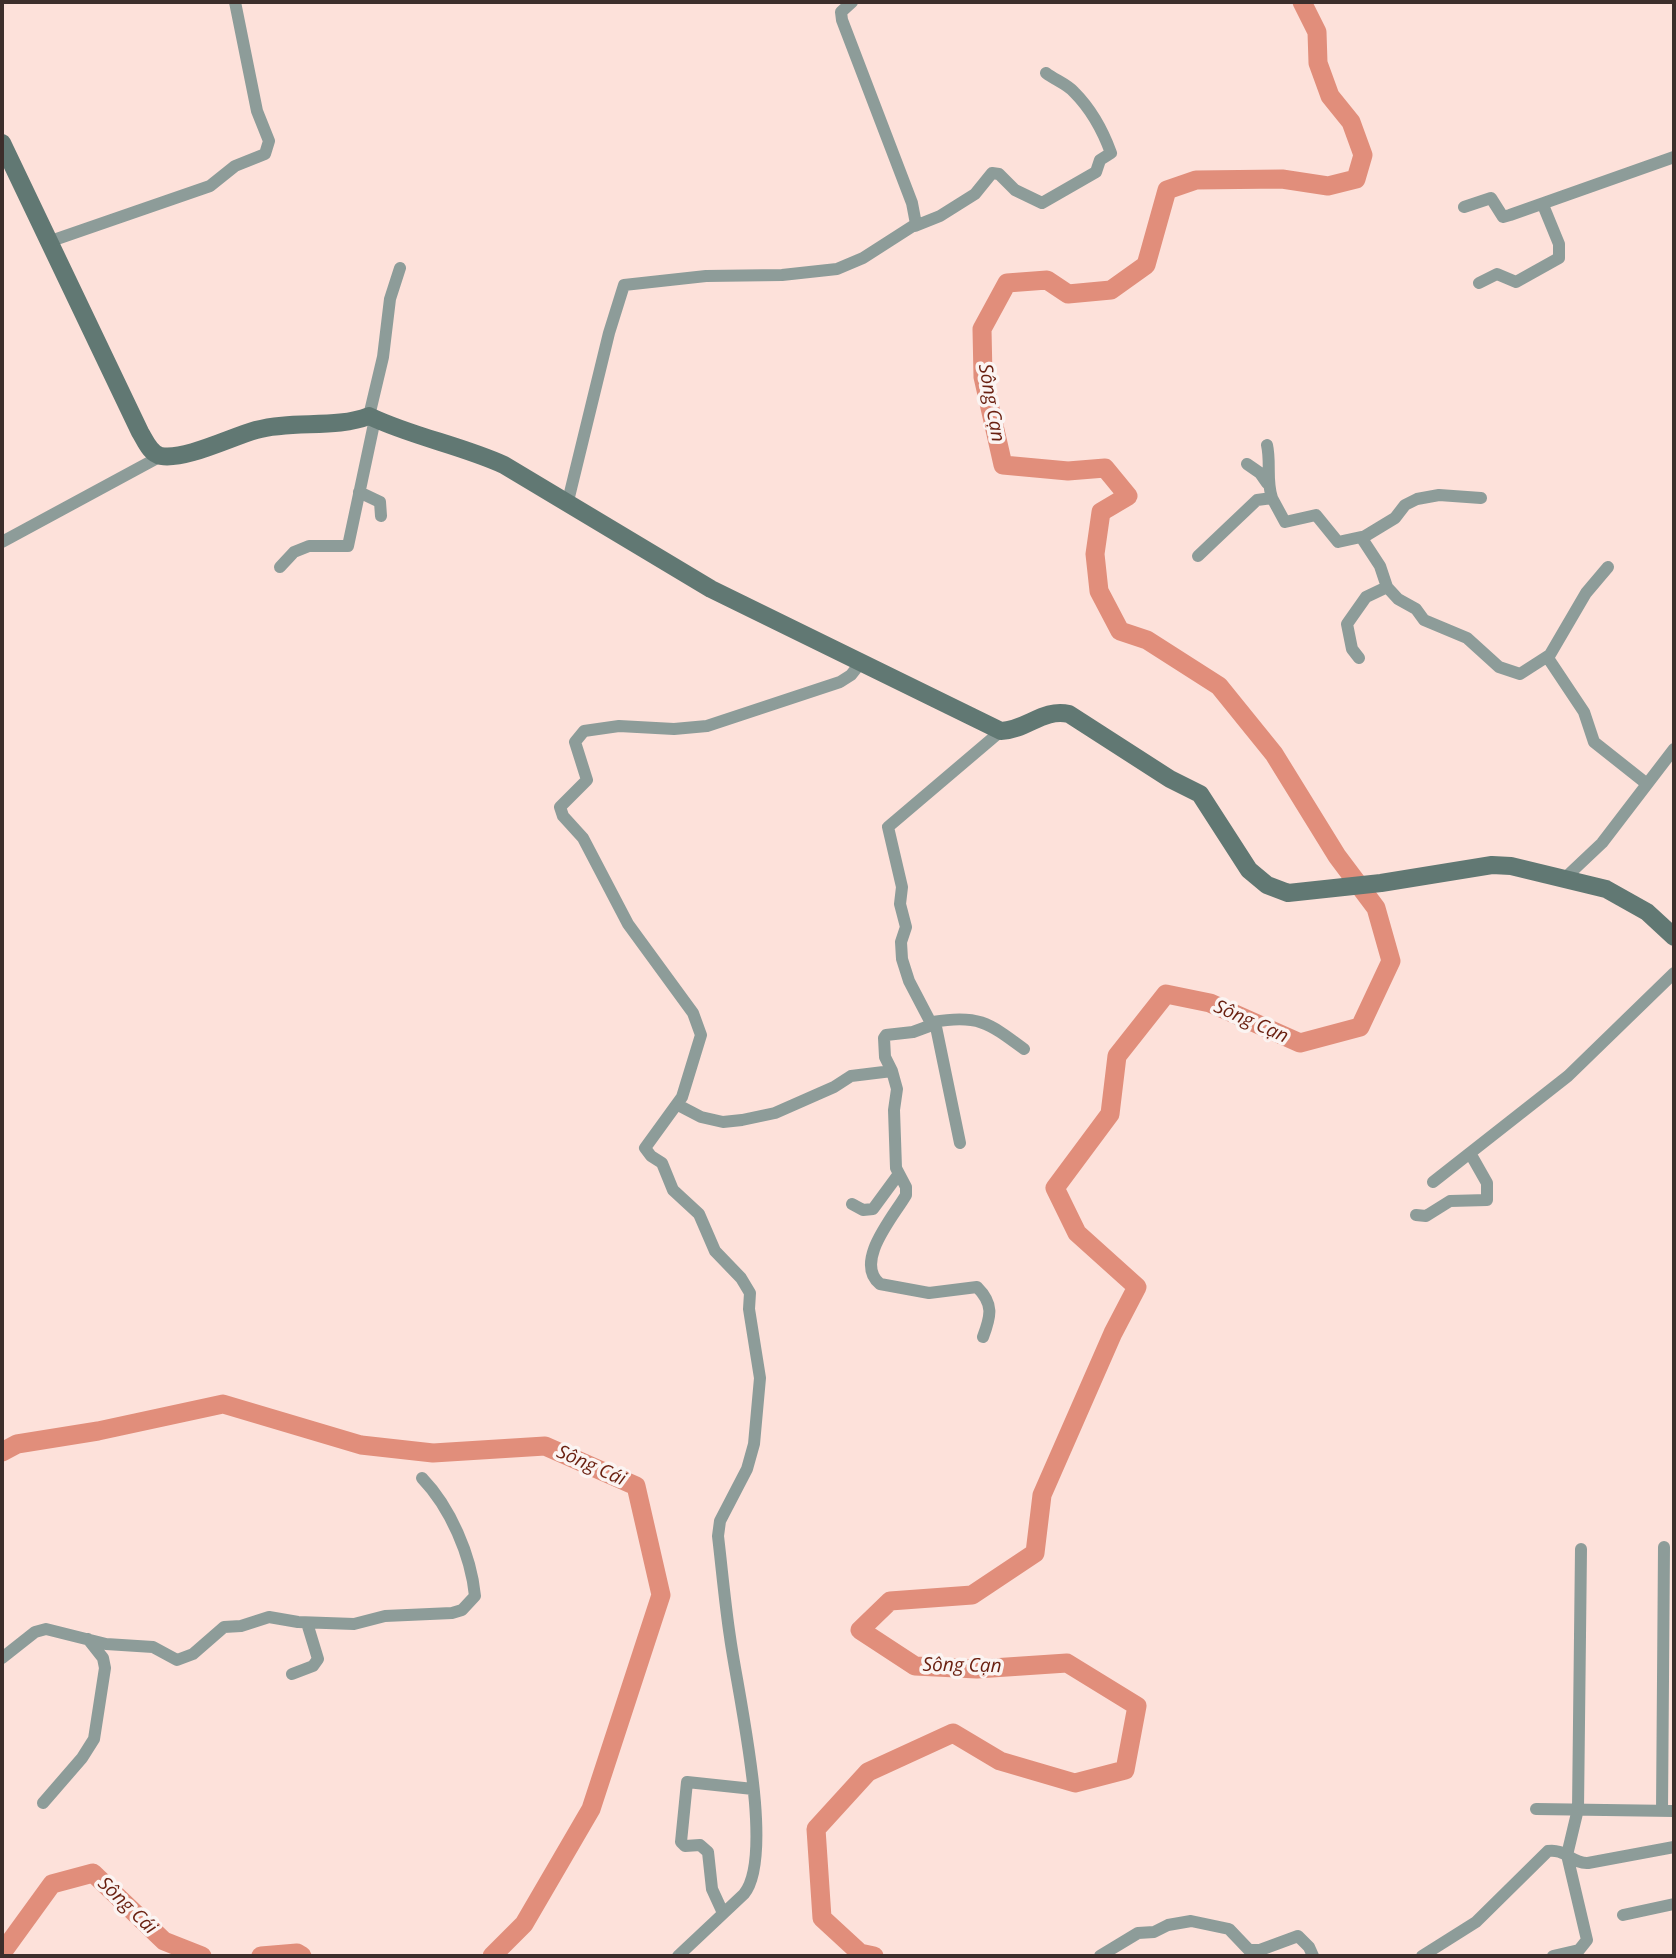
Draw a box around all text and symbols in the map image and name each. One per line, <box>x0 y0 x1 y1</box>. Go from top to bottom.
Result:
water label: Sông Cạn <box>973 362 1009 444</box>
water label: Sông Cạn <box>1210 996 1292 1048</box>
water label: Sông Cái <box>553 1441 629 1491</box>
water label: Sông Cạn <box>922 1654 1002 1678</box>
water label: Sông Cái <box>93 1873 161 1939</box>

